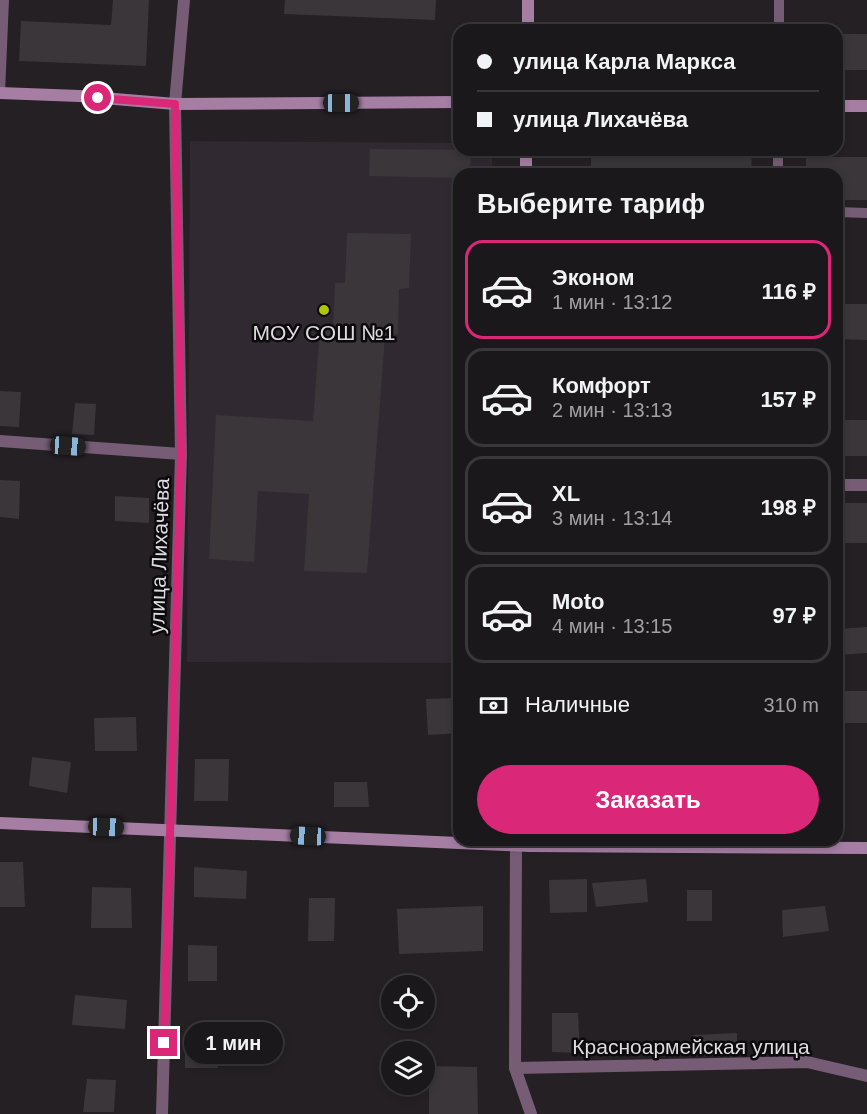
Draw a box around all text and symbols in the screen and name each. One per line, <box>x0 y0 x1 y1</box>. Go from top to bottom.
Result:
text: улица Карла Маркса <box>513 49 735 74</box>
route start <box>84 84 111 111</box>
car <box>323 94 359 112</box>
text: улица Лихачёва <box>513 107 688 132</box>
text: Выберите тариф <box>477 189 705 219</box>
icon: car <box>480 263 534 317</box>
text: Эконом <box>552 265 635 290</box>
text: 116 ₽ <box>762 279 816 304</box>
text: 1 мин · 13:12 <box>552 291 672 313</box>
marker: МОУ СОШ №1 <box>317 303 331 317</box>
place label: МОУ СОШ №1 <box>253 321 395 344</box>
icon: car <box>480 371 534 425</box>
text: Комфорт <box>552 373 651 398</box>
text: 157 ₽ <box>760 387 816 412</box>
text: 2 мин · 13:13 <box>552 399 672 421</box>
car <box>49 436 87 456</box>
street label: улица Лихачёва <box>145 477 173 634</box>
icon: car <box>480 479 534 533</box>
text: XL <box>552 481 580 506</box>
text: 198 ₽ <box>760 495 816 520</box>
text: 3 мин · 13:14 <box>552 507 672 529</box>
icon: car <box>480 587 534 641</box>
text: Moto <box>552 589 605 614</box>
text: 97 ₽ <box>773 603 816 628</box>
text: 4 мин · 13:15 <box>552 615 672 637</box>
icon: cash <box>477 689 510 722</box>
text: Наличные <box>525 692 630 717</box>
text: 310 m <box>763 694 819 716</box>
button: Заказать <box>477 765 819 834</box>
car <box>88 817 124 837</box>
car <box>290 826 326 846</box>
map controls <box>381 975 435 1095</box>
button: locate <box>381 975 435 1029</box>
callout: 1 мин <box>185 1022 284 1064</box>
route end <box>150 1029 177 1056</box>
text: 1 мин <box>206 1032 261 1054</box>
street label: Красноармейская улица <box>572 1035 810 1058</box>
button: layers <box>381 1041 435 1095</box>

